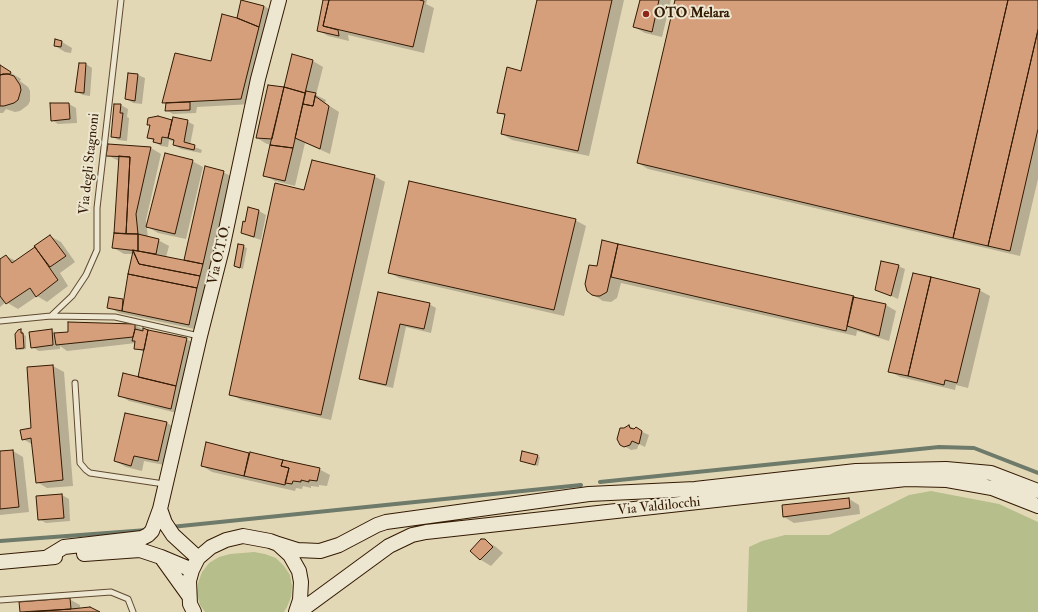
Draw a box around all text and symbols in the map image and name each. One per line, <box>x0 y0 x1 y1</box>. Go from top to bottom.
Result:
place label: OTO Melara <box>654 6 730 22</box>
marker: OTO Melara <box>641 9 651 19</box>
street label: Via degli Stagnoni <box>76 112 104 216</box>
street label: Via O.T.O. <box>205 223 235 287</box>
street label: Via Valdilocchi <box>617 494 701 520</box>

